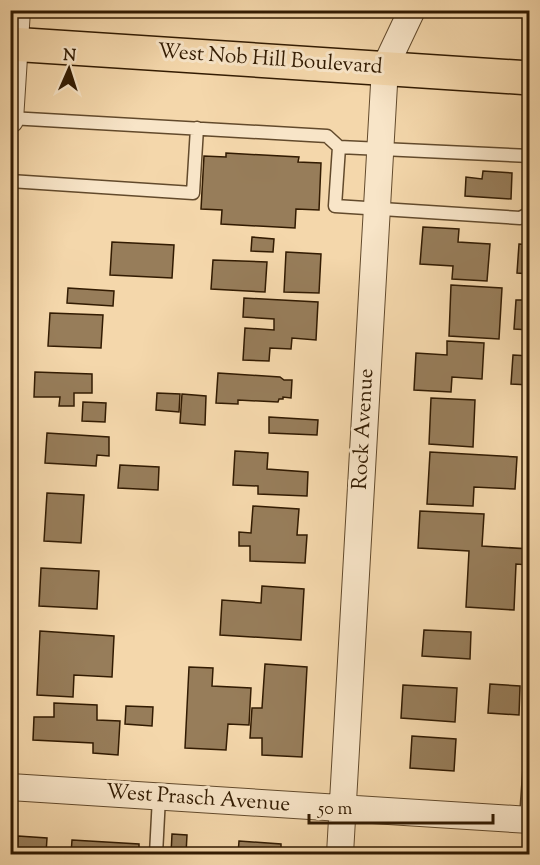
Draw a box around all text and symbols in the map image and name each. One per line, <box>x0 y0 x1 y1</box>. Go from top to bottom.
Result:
street label: West Nob Hill Boulevard <box>156 37 384 83</box>
north arrow <box>39 39 99 99</box>
text: N <box>63 45 77 68</box>
street label: Rock Avenue <box>346 368 382 490</box>
street label: West Prasch Avenue <box>105 778 291 820</box>
scale bar <box>309 787 494 825</box>
text: 50 m <box>317 797 353 823</box>

